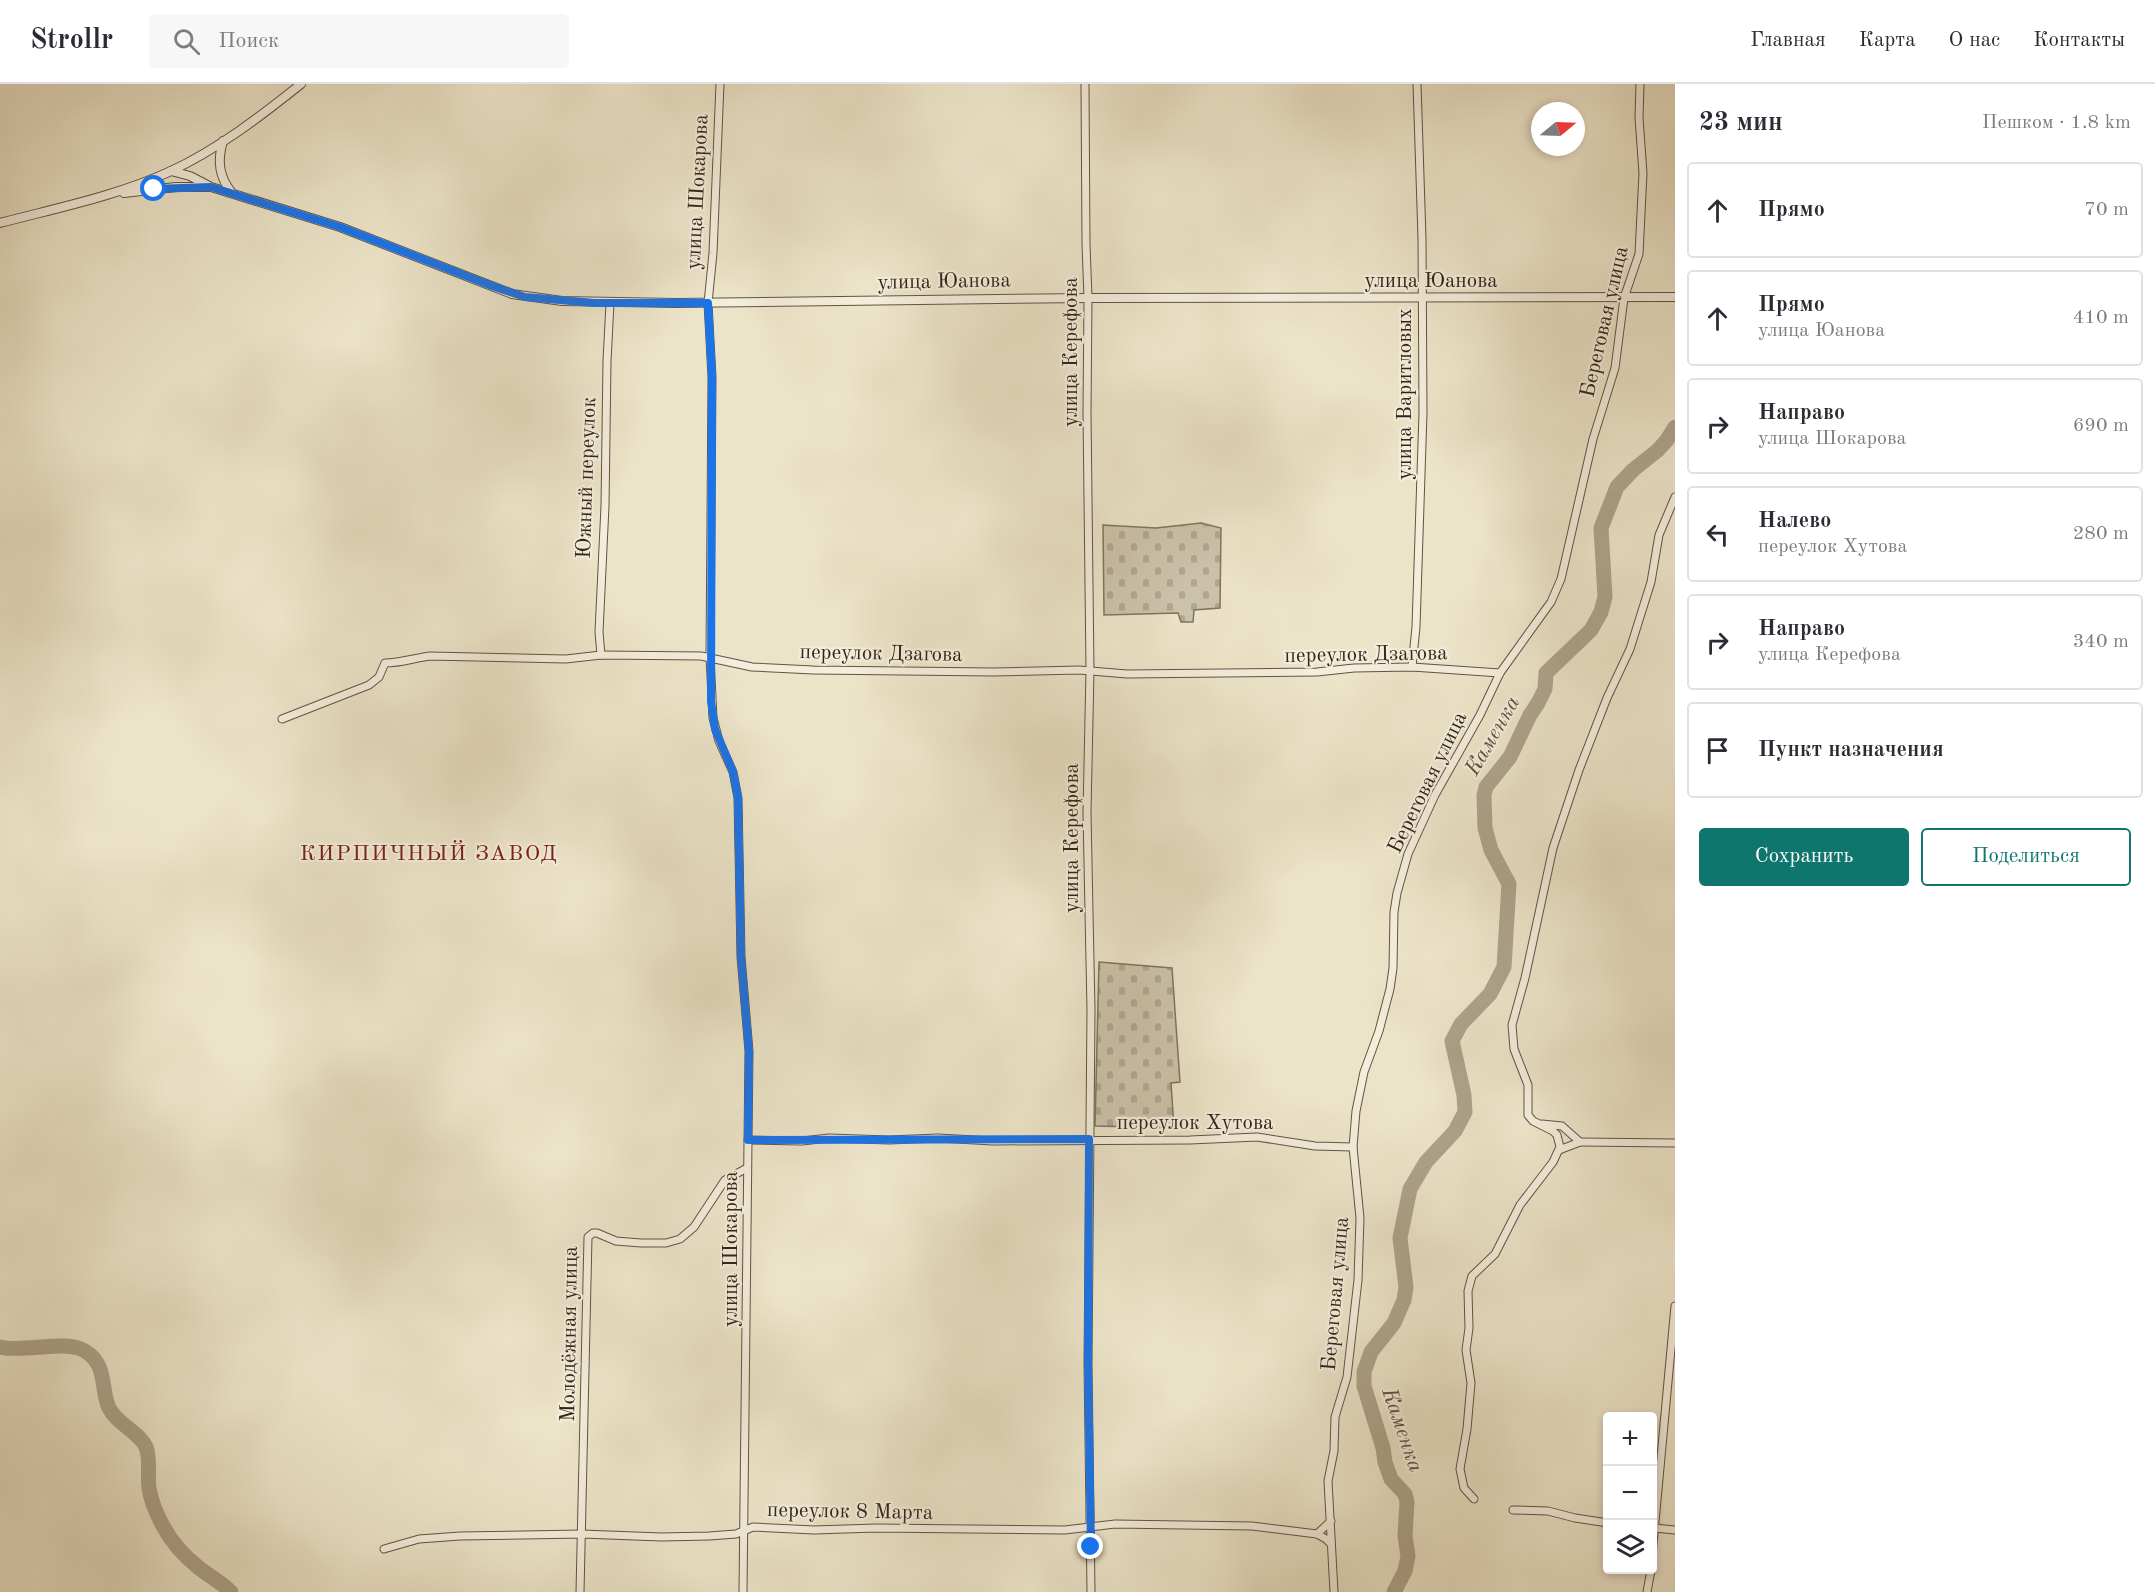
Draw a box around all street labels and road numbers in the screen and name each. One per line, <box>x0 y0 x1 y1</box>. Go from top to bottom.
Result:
street label: улица Шокарова <box>683 114 713 270</box>
street label: Береговая улица <box>1577 244 1633 400</box>
street label: улица Юанова <box>877 270 1011 294</box>
street label: улица Юанова <box>1364 271 1498 292</box>
street label: улица Керефова <box>1061 277 1082 427</box>
street label: улица Варитловых <box>1395 308 1416 480</box>
street label: Южный переулок <box>574 396 600 559</box>
street label: переулок Дзагова <box>799 642 963 666</box>
street label: переулок Дзагова <box>1284 643 1448 667</box>
street label: Береговая улица <box>1385 709 1471 857</box>
street label: улица Керефова <box>1062 763 1083 913</box>
street label: переулок Хутова <box>1117 1113 1273 1134</box>
street label: улица Шокарова <box>721 1171 742 1327</box>
street label: Береговая улица <box>1319 1216 1353 1372</box>
street label: Молодёжная улица <box>558 1246 582 1422</box>
street label: переулок 8 Марта <box>767 1500 933 1524</box>

